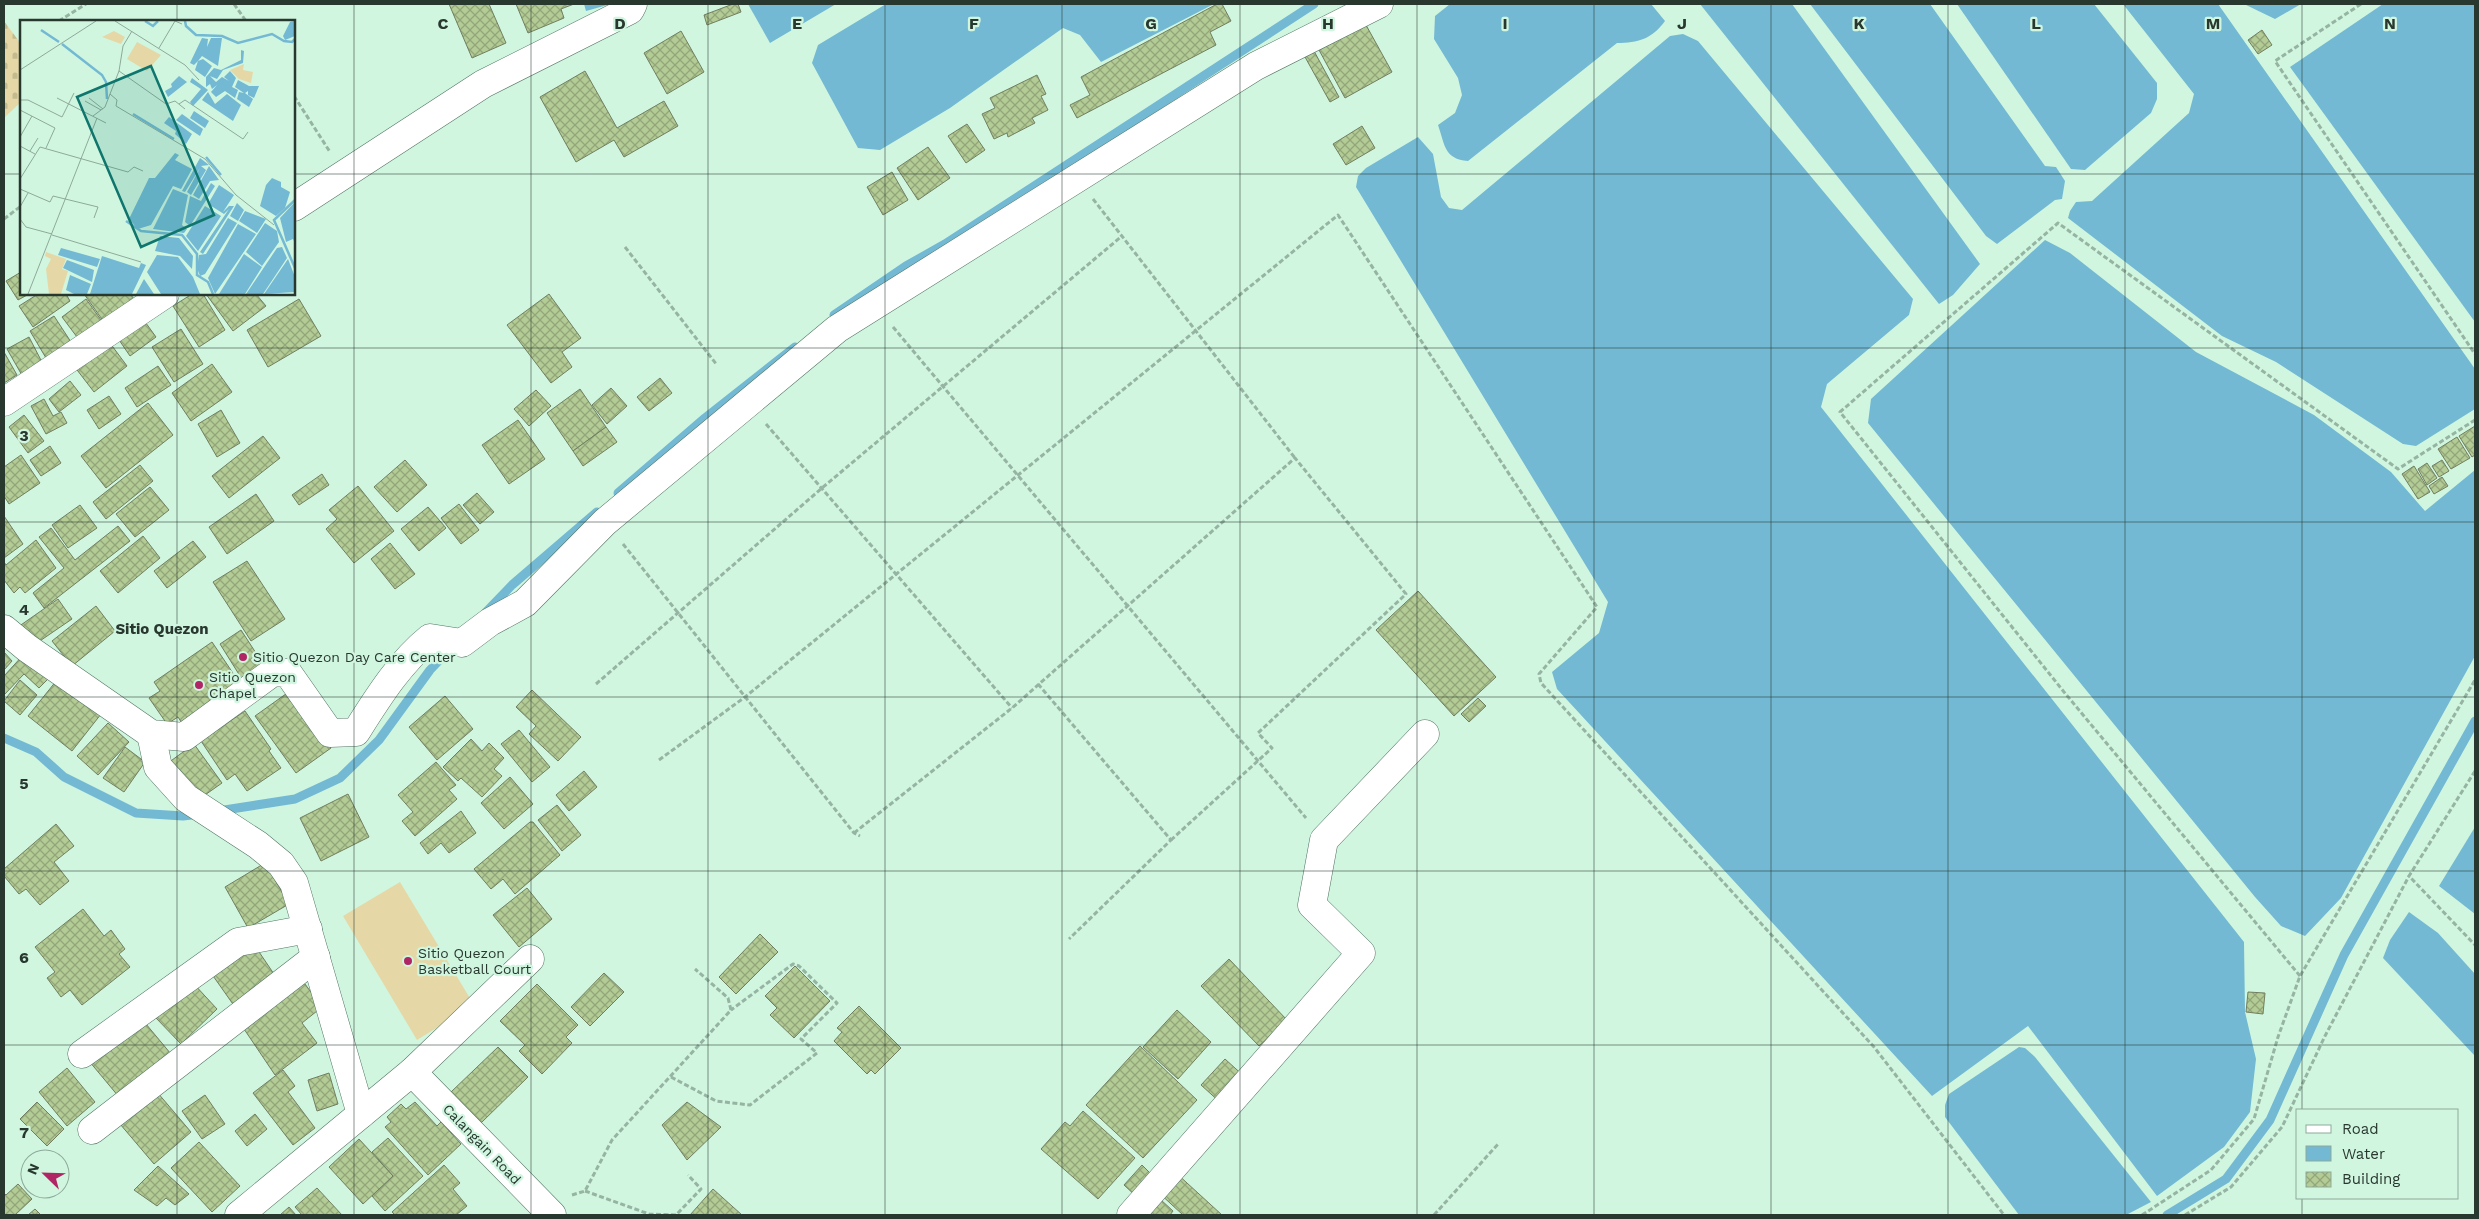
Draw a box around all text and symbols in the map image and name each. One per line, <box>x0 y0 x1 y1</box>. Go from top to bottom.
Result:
text: C <box>438 14 449 33</box>
text: D <box>614 14 626 33</box>
text: E <box>792 14 802 33</box>
text: F <box>969 14 979 33</box>
text: G <box>1145 14 1157 33</box>
text: H <box>1322 14 1334 33</box>
text: I <box>1502 14 1508 33</box>
text: J <box>1677 14 1687 33</box>
text: K <box>1853 14 1865 33</box>
text: L <box>2031 14 2041 33</box>
text: M <box>2206 14 2220 33</box>
text: N <box>2384 14 2396 33</box>
inset map <box>20 20 295 295</box>
text: 3 <box>19 426 29 445</box>
text: 4 <box>19 600 29 619</box>
district label: Sitio Quezon <box>115 620 209 638</box>
place label: Sitio Quezon Day Care Center <box>253 649 456 665</box>
marker: Sitio Quezon Day Care Center <box>237 651 249 663</box>
place label: Sitio Quezon Chapel <box>209 669 296 701</box>
marker: Sitio Quezon Chapel <box>193 679 205 691</box>
text: 5 <box>19 774 29 793</box>
place label: Sitio Quezon Basketball Court <box>418 945 531 977</box>
text: 6 <box>19 948 29 967</box>
marker: Sitio Quezon Basketball Court <box>402 955 414 967</box>
street label: Calangain Road <box>440 1101 524 1187</box>
legend <box>2296 1109 2459 1199</box>
text: Road <box>2342 1120 2379 1138</box>
text: 7 <box>19 1123 29 1142</box>
text: Water <box>2342 1145 2385 1163</box>
north arrow <box>20 1149 70 1199</box>
text: N <box>24 1161 42 1177</box>
text: Building <box>2342 1170 2400 1188</box>

